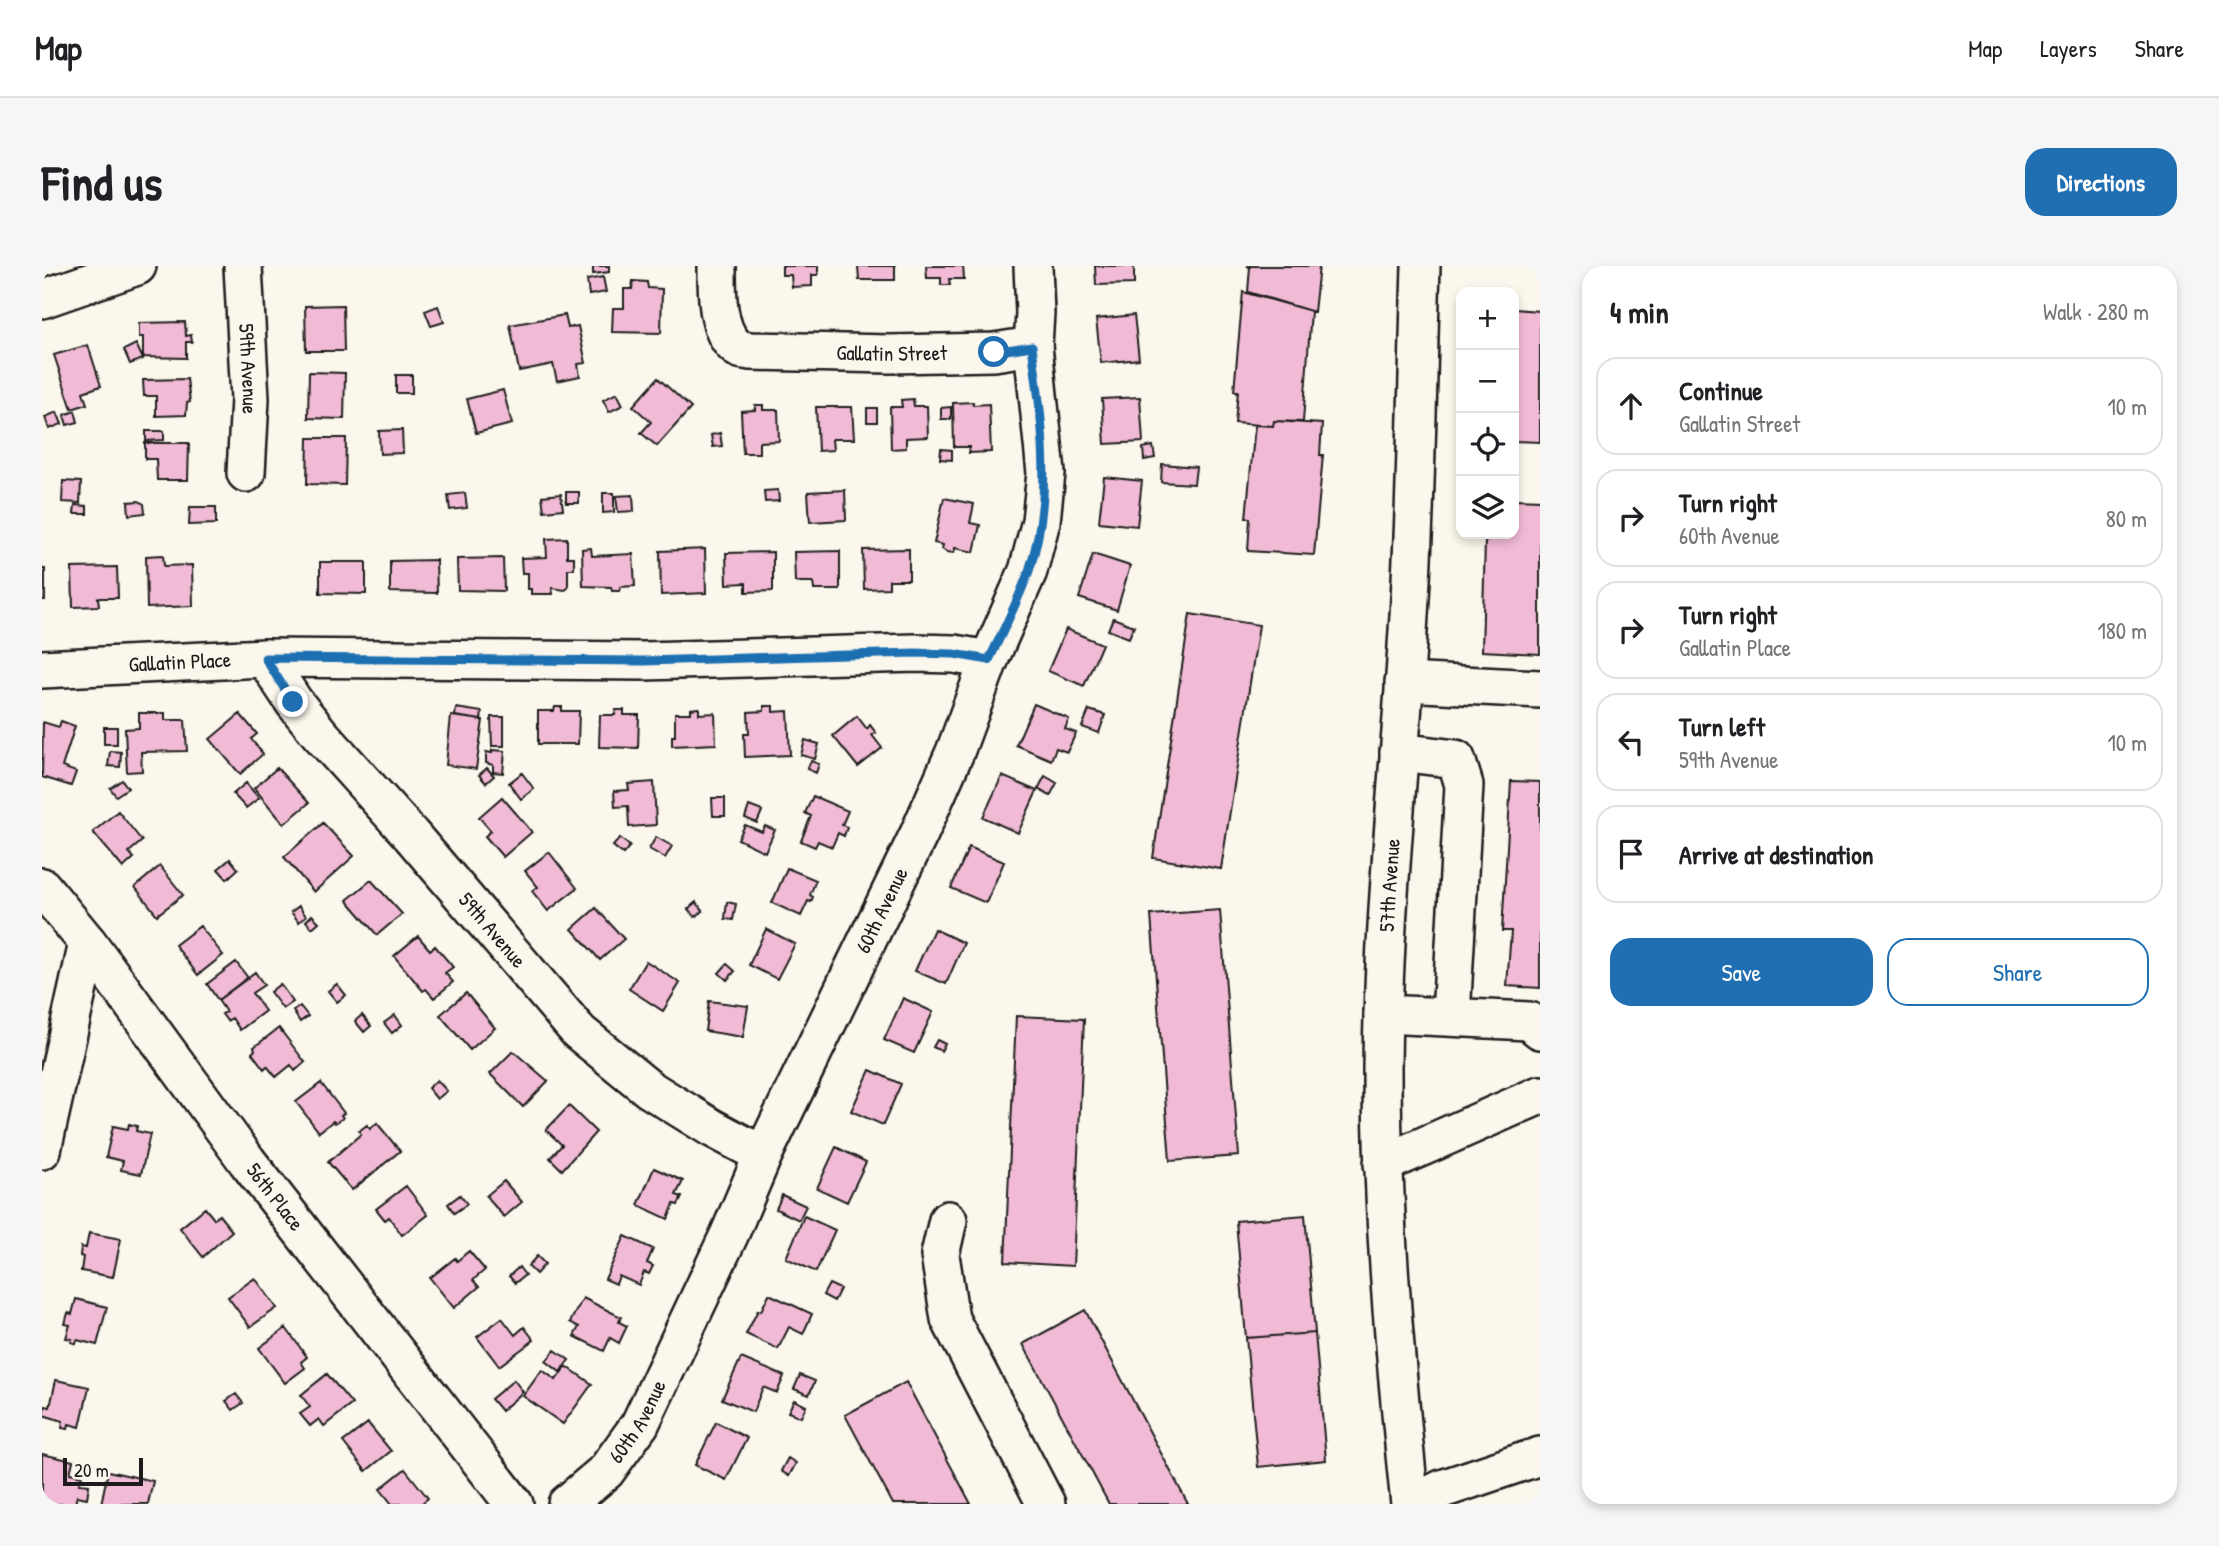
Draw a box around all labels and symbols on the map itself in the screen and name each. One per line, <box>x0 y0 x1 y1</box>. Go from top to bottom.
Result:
street label: 59th Avenue <box>232 323 265 415</box>
route start <box>978 336 1009 367</box>
street label: Gallatin Street <box>836 338 948 368</box>
street label: Gallatin Place <box>128 645 232 679</box>
route end <box>277 686 308 717</box>
street label: 57th Avenue <box>1372 838 1407 933</box>
street label: 60th Avenue <box>848 862 915 958</box>
street label: 59th Avenue <box>452 886 533 974</box>
street label: 56th Place <box>240 1157 311 1237</box>
street label: 60th Avenue <box>601 1375 673 1469</box>
scale bar <box>63 1455 144 1487</box>

